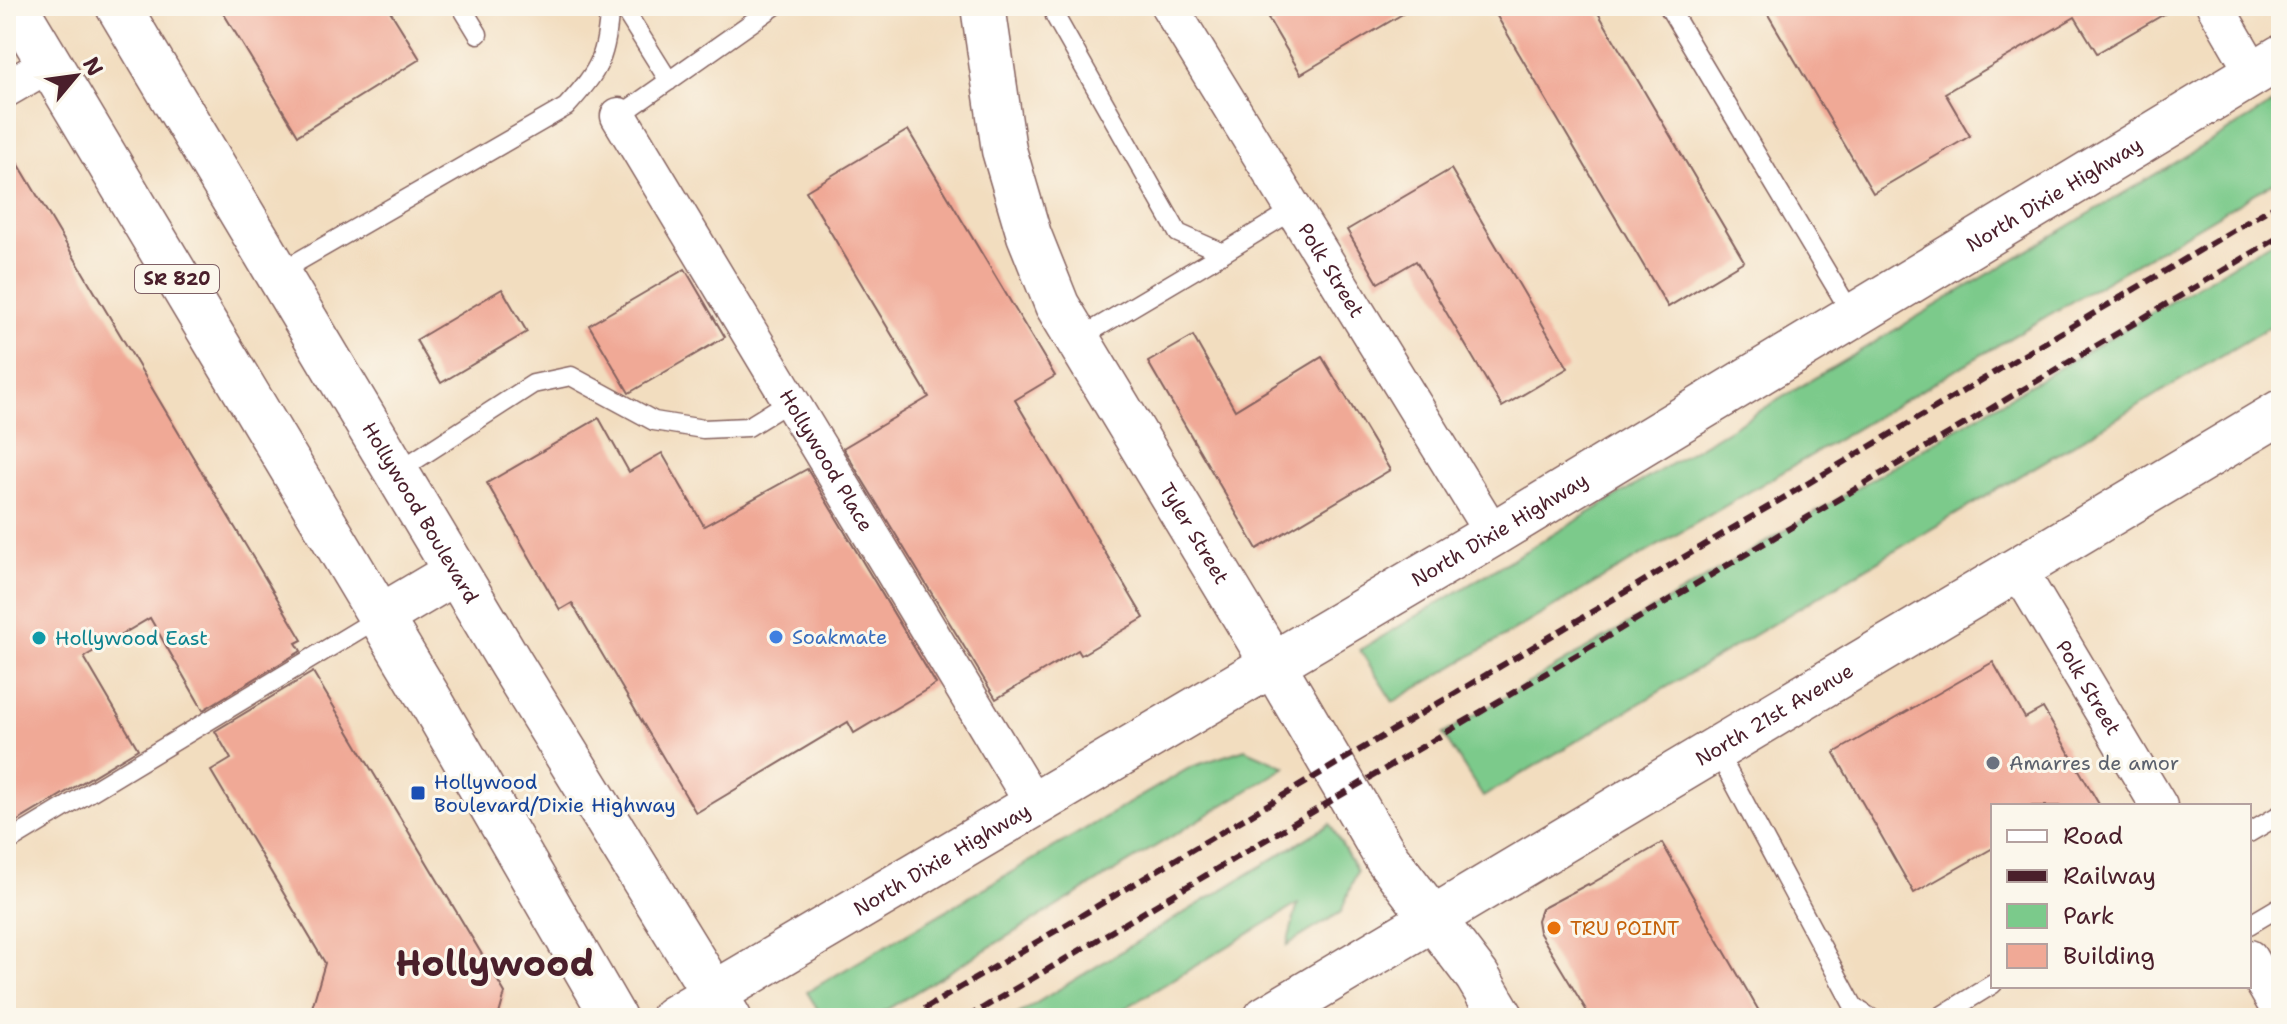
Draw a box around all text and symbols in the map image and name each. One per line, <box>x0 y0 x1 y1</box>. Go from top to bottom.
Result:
north arrow <box>36 36 116 116</box>
text: N <box>76 52 110 81</box>
street label: North Dixie Highway <box>1961 131 2147 258</box>
street label: Polk Street <box>1292 218 1370 322</box>
road number: SR 820 <box>135 265 219 293</box>
street label: Hollywood Place <box>774 385 879 536</box>
street label: Hollywood Boulevard <box>356 417 485 608</box>
street label: North Dixie Highway <box>1407 467 1592 592</box>
street label: Tyler Street <box>1154 478 1235 589</box>
place label: Soakmate <box>792 624 887 650</box>
place label: Hollywood East <box>55 625 208 651</box>
marker: Soakmate <box>767 628 785 646</box>
marker: Hollywood East <box>30 629 48 647</box>
street label: Polk Street <box>2050 635 2127 740</box>
street label: North 21st Avenue <box>1690 657 1858 772</box>
place label: Amarres de amor <box>2009 750 2179 776</box>
marker: Amarres de amor <box>1984 754 2002 772</box>
place label: Hollywood Boulevard/Dixie Highway <box>434 769 676 818</box>
marker: Hollywood Boulevard/Dixie Highway <box>409 784 427 802</box>
street label: North Dixie Highway <box>848 797 1035 922</box>
legend <box>1991 804 2251 988</box>
text: Road <box>2063 820 2123 852</box>
text: Railway <box>2063 860 2156 892</box>
text: Park <box>2063 900 2115 932</box>
place label: TRU POINT <box>1570 915 1679 941</box>
marker: TRU POINT <box>1545 919 1563 937</box>
district label: Hollywood <box>395 939 595 988</box>
text: Building <box>2063 940 2155 972</box>

